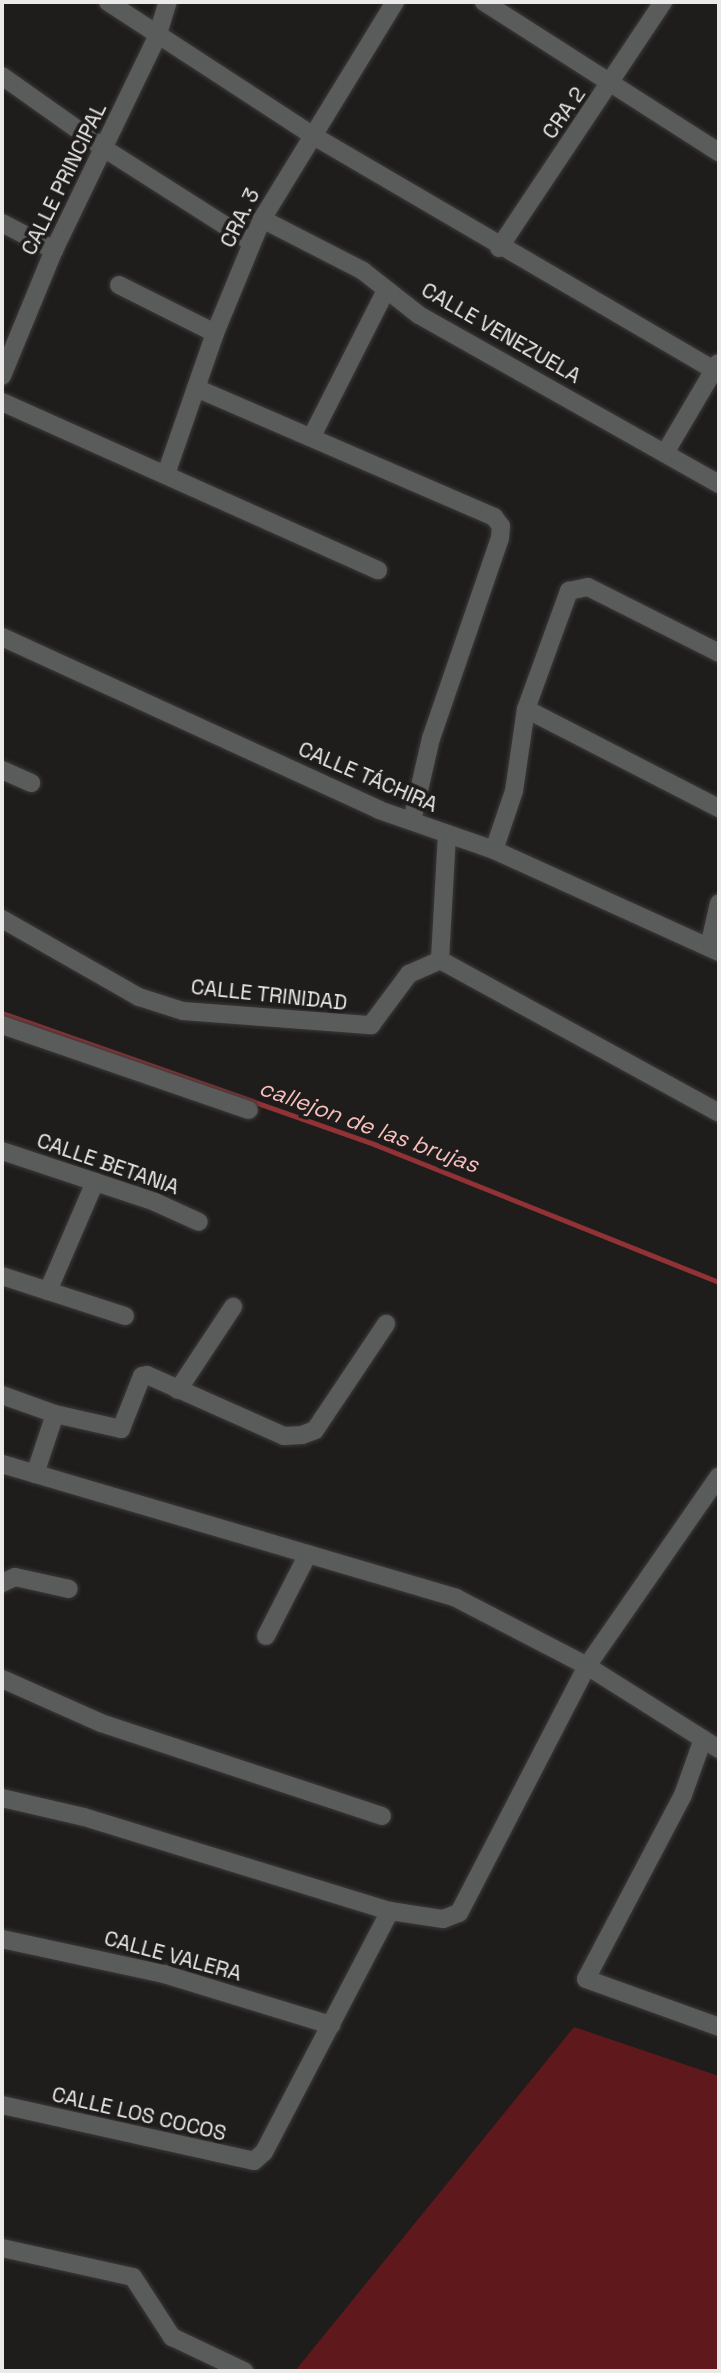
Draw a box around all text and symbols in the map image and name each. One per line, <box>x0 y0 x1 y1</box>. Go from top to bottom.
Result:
street label: CRA 2 <box>537 82 591 144</box>
street label: CALLE PRINCIPAL <box>16 99 112 259</box>
street label: CRA. 3 <box>215 184 265 252</box>
street label: CALLE VENEZUELA <box>417 277 585 389</box>
street label: CALLE TÁCHIRA <box>294 736 442 818</box>
street label: CALLE TRINIDAD <box>189 974 349 1016</box>
water label: callejon de las brujas <box>256 1073 482 1179</box>
street label: CALLE BETANIA <box>34 1128 182 1200</box>
street label: CALLE VALERA <box>101 1926 245 1986</box>
street label: CALLE LOS COCOS <box>49 2082 229 2146</box>

